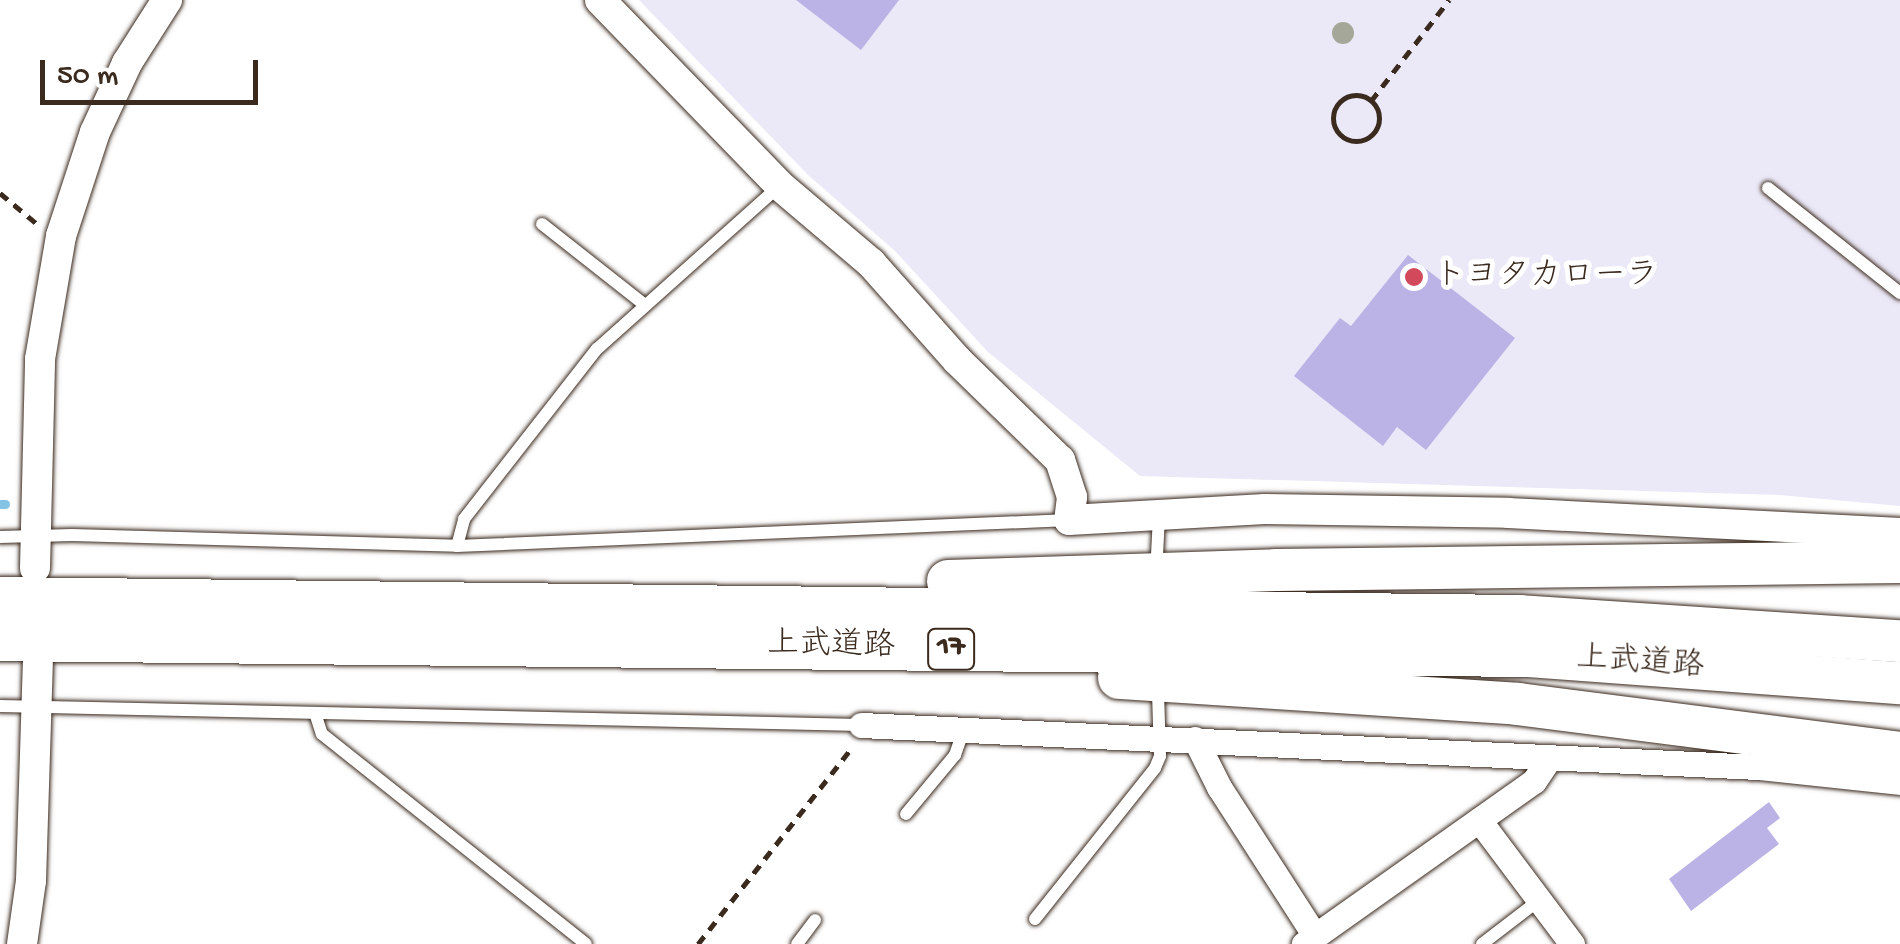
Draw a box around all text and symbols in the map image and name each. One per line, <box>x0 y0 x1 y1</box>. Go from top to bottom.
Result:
scale bar <box>45 40 262 102</box>
text: 50 m <box>57 60 118 95</box>
place label: トヨタカローラ <box>1434 258 1658 296</box>
marker: トヨタカローラ <box>1403 266 1425 288</box>
road number: 17 <box>926 624 976 674</box>
street label: 上武道路 <box>767 627 895 667</box>
street label: 上武道路 <box>1575 640 1705 688</box>

